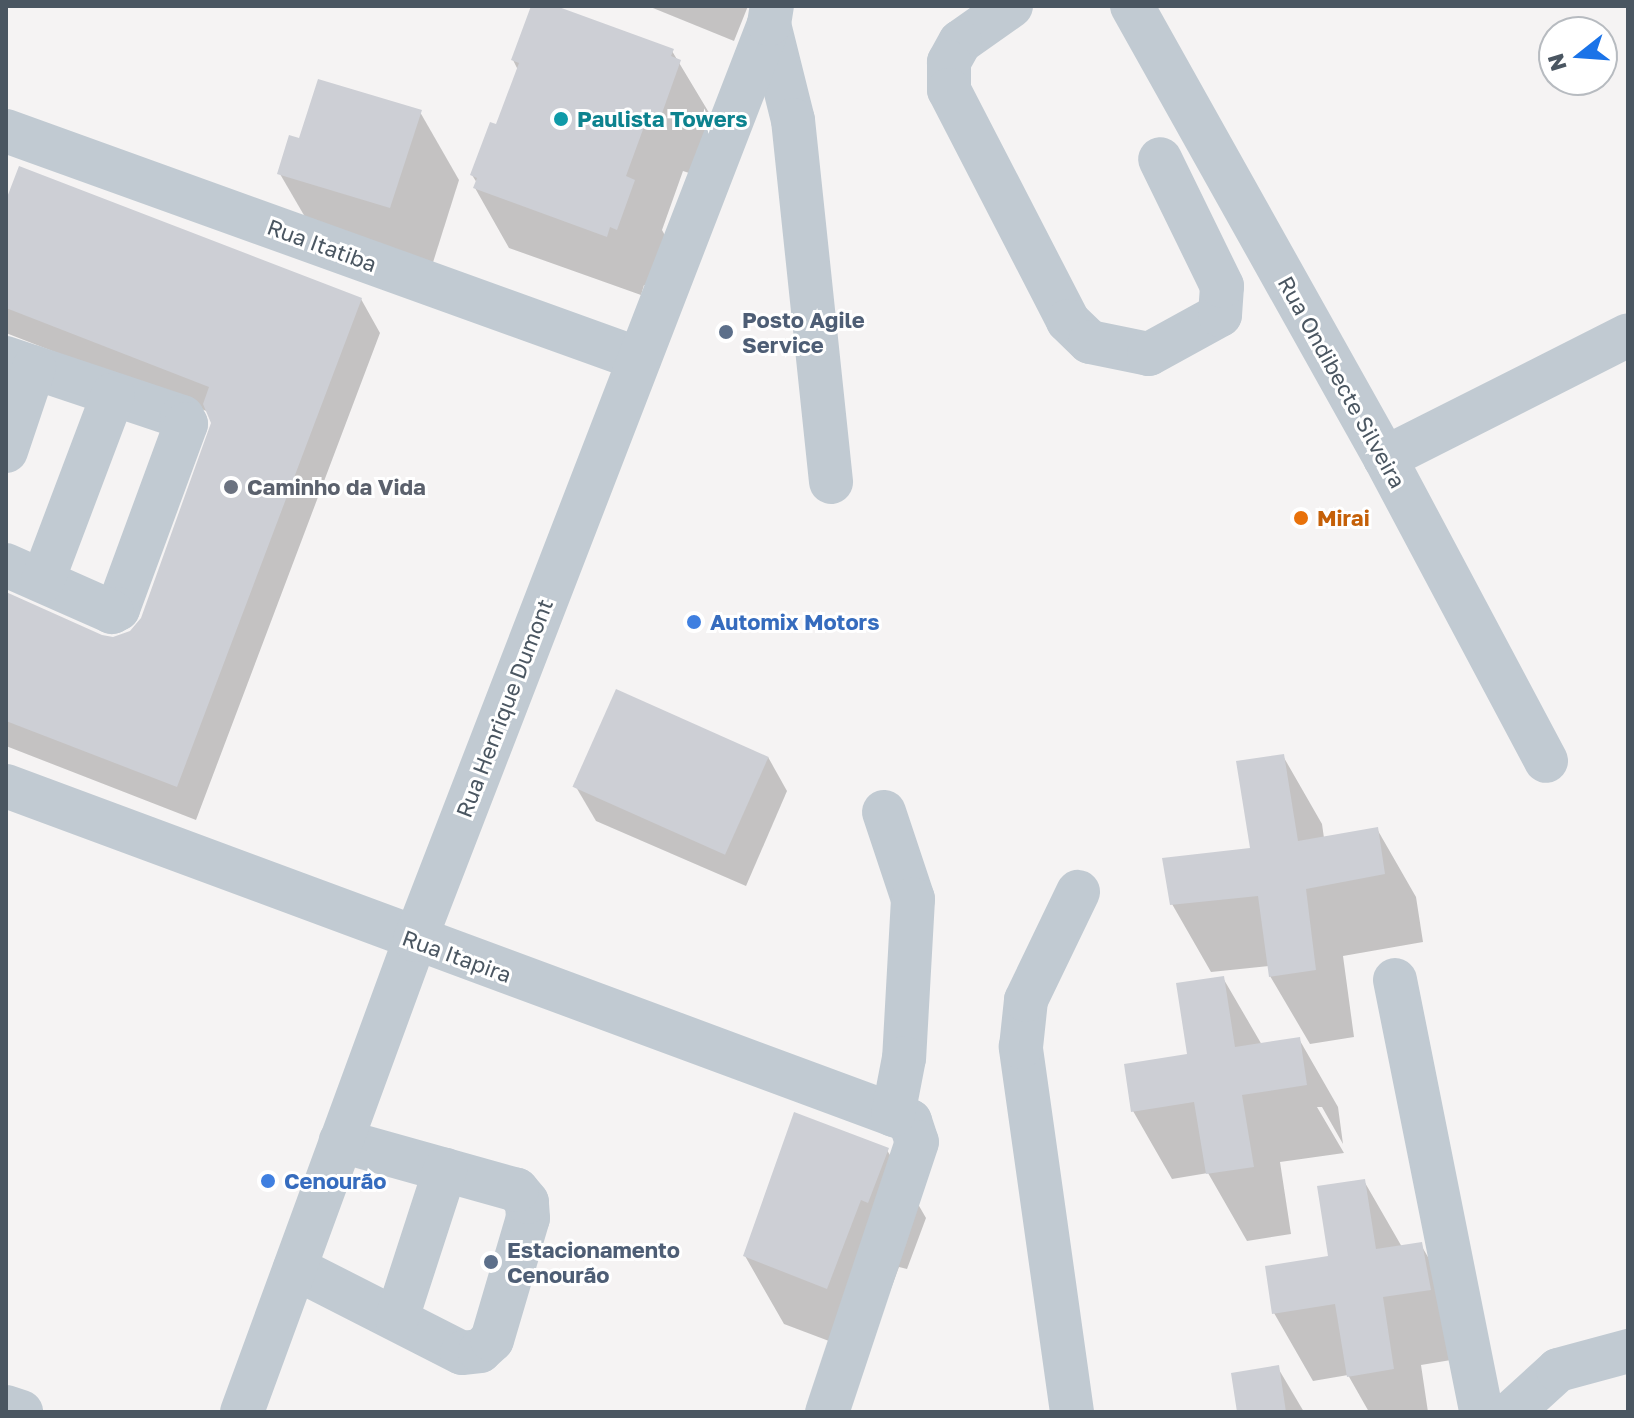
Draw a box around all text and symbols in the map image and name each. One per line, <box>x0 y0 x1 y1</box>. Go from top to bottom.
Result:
north arrow <box>1538 16 1618 96</box>
text: N <box>1541 51 1572 75</box>
place label: Paulista Towers <box>577 106 748 132</box>
marker: Paulista Towers <box>552 110 570 128</box>
street label: Rua Itatiba <box>264 213 380 277</box>
street label: Rua Ondibecte Silveira <box>1273 271 1411 493</box>
place label: Posto Agile Service <box>742 306 865 358</box>
marker: Posto Agile Service <box>717 323 735 341</box>
place label: Caminho da Vida <box>247 474 426 500</box>
marker: Caminho da Vida <box>222 478 240 496</box>
place label: Mirai <box>1317 505 1370 531</box>
marker: Mirai <box>1292 509 1310 527</box>
street label: Rua Henrique Dumont <box>450 595 558 821</box>
place label: Automix Motors <box>710 609 879 635</box>
marker: Automix Motors <box>685 613 703 631</box>
street label: Rua Itapira <box>399 924 515 988</box>
place label: Cenourão <box>284 1168 386 1194</box>
marker: Cenourão <box>259 1172 277 1190</box>
place label: Estacionamento Cenourão <box>507 1236 680 1288</box>
marker: Estacionamento Cenourão <box>482 1253 500 1271</box>

